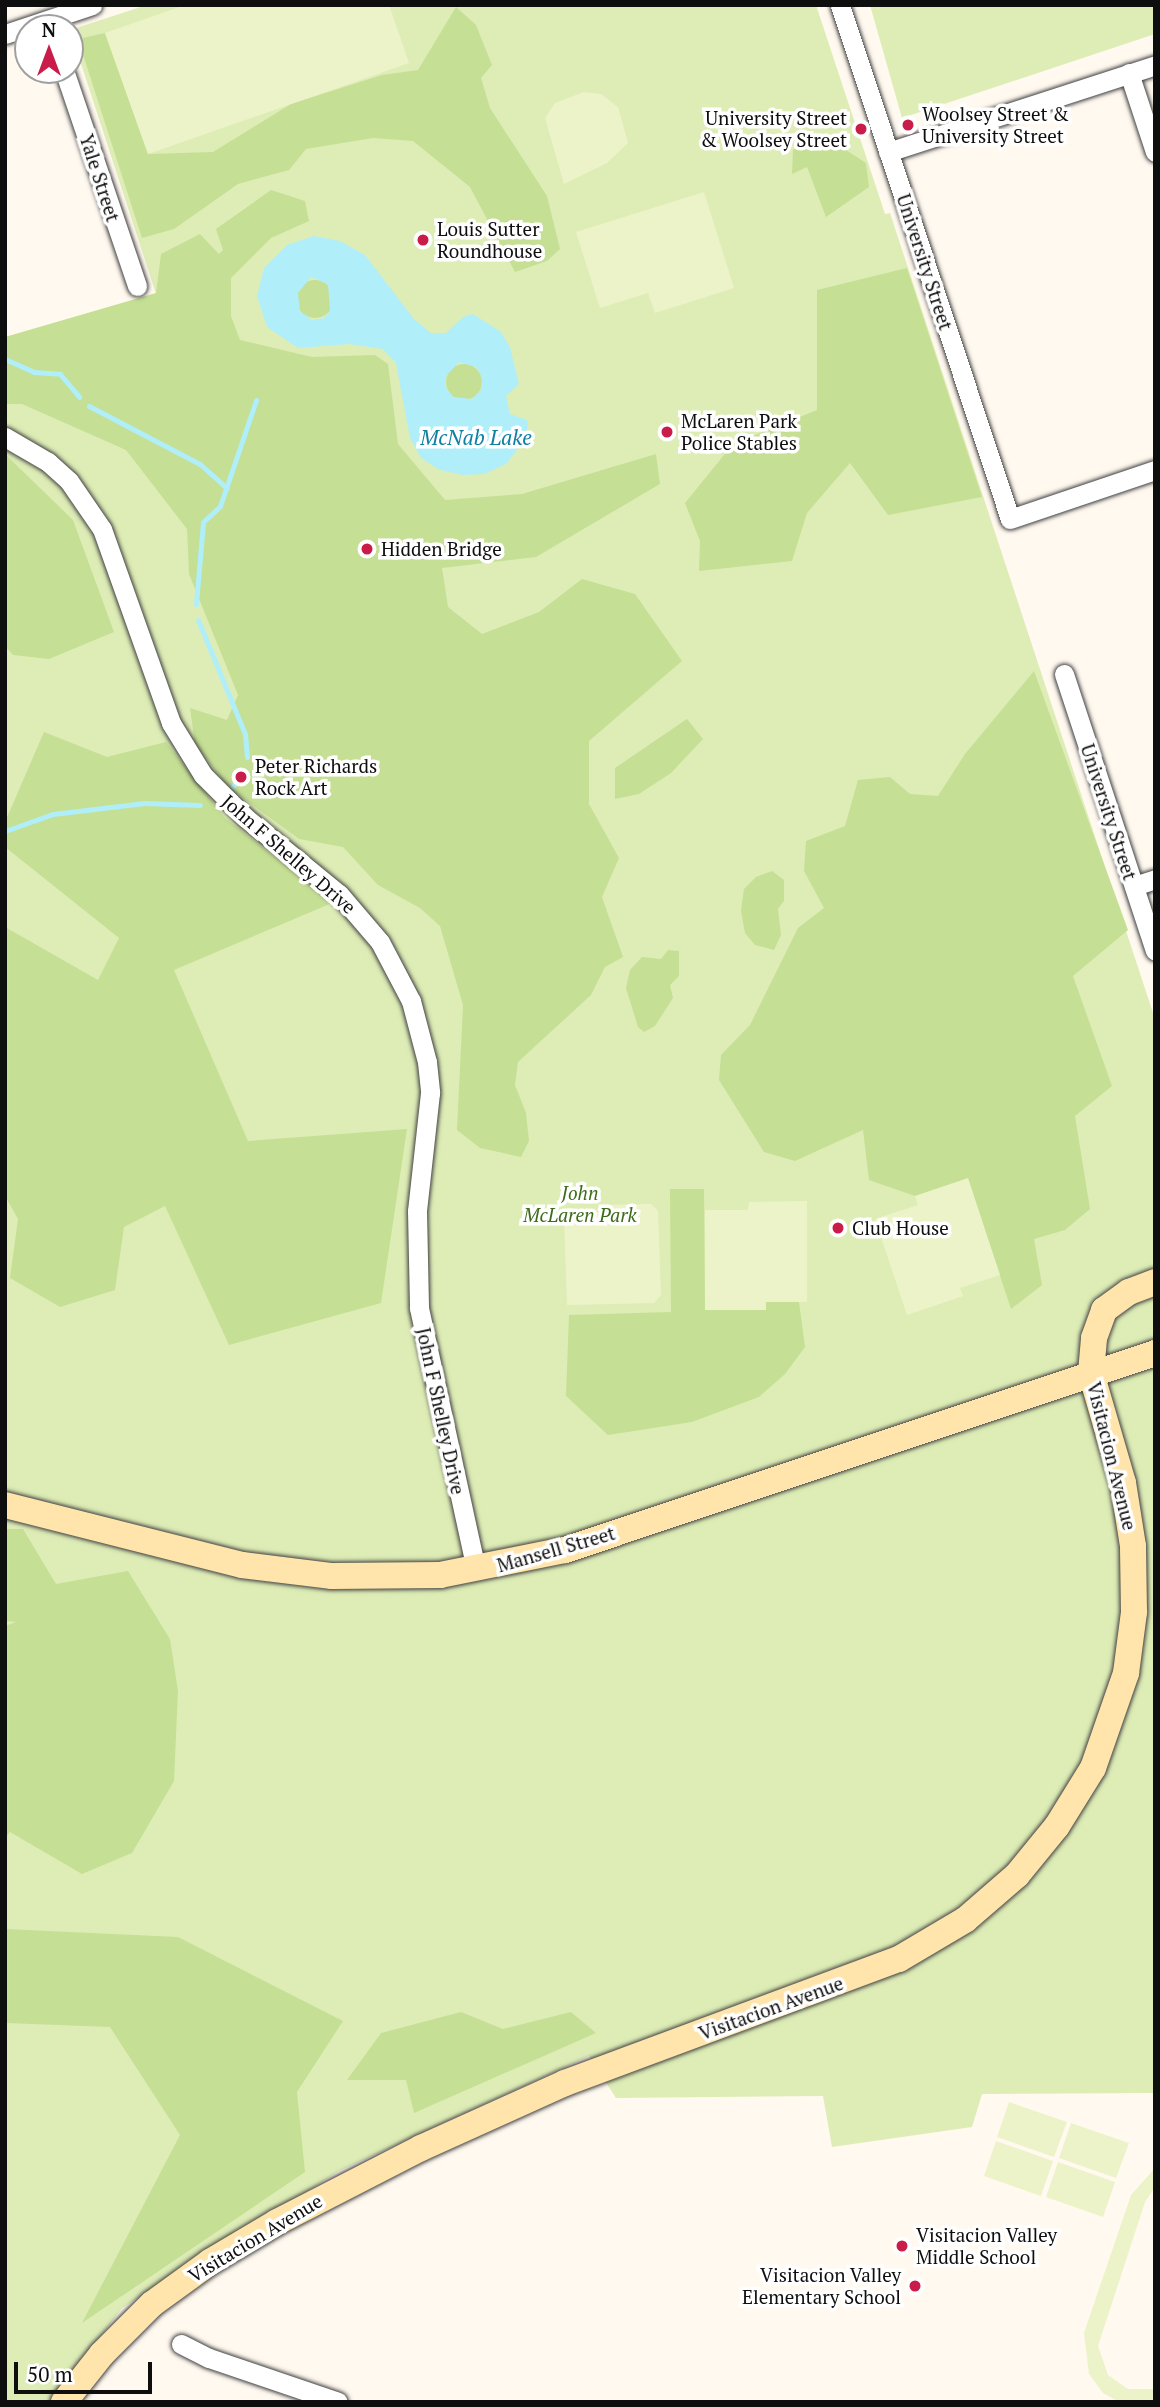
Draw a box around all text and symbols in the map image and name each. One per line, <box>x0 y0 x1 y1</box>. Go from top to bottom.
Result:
north arrow <box>14 14 84 84</box>
text: N <box>42 17 56 42</box>
place label: Woolsey Street & University Street <box>922 103 1069 147</box>
place label: University Street & Woolsey Street <box>700 107 847 151</box>
marker: Woolsey Street & University Street <box>900 117 916 133</box>
marker: University Street & Woolsey Street <box>853 121 869 137</box>
street label: Yale Street <box>75 131 125 225</box>
street label: University Street <box>892 191 958 333</box>
place label: Louis Sutter Roundhouse <box>437 218 542 262</box>
marker: Louis Sutter Roundhouse <box>415 232 431 248</box>
place label: McLaren Park Police Stables <box>681 410 797 454</box>
water label: McNab Lake <box>420 424 532 450</box>
marker: McLaren Park Police Stables <box>659 424 675 440</box>
place label: Hidden Bridge <box>381 538 502 560</box>
marker: Hidden Bridge <box>359 541 375 557</box>
street label: University Street <box>1076 741 1142 883</box>
place label: Peter Richards Rock Art <box>255 755 377 799</box>
marker: Peter Richards Rock Art <box>233 769 249 785</box>
street label: John F Shelley Drive <box>217 790 361 918</box>
park label: John McLaren Park <box>523 1182 637 1226</box>
place label: Club House <box>852 1217 949 1239</box>
marker: Club House <box>830 1220 846 1236</box>
street label: John F Shelley Drive <box>412 1325 470 1497</box>
street label: Visitacion Avenue <box>1082 1379 1142 1533</box>
street label: Mansell Street <box>494 1521 618 1577</box>
street label: Visitacion Avenue <box>695 1971 847 2045</box>
street label: Visitacion Avenue <box>184 2189 326 2287</box>
place label: Visitacion Valley Middle School <box>916 2224 1058 2268</box>
marker: Visitacion Valley Middle School <box>894 2238 910 2254</box>
place label: Visitacion Valley Elementary School <box>742 2264 901 2308</box>
marker: Visitacion Valley Elementary School <box>907 2278 923 2294</box>
scale bar <box>18 2348 156 2392</box>
text: 50 m <box>27 2360 73 2388</box>

